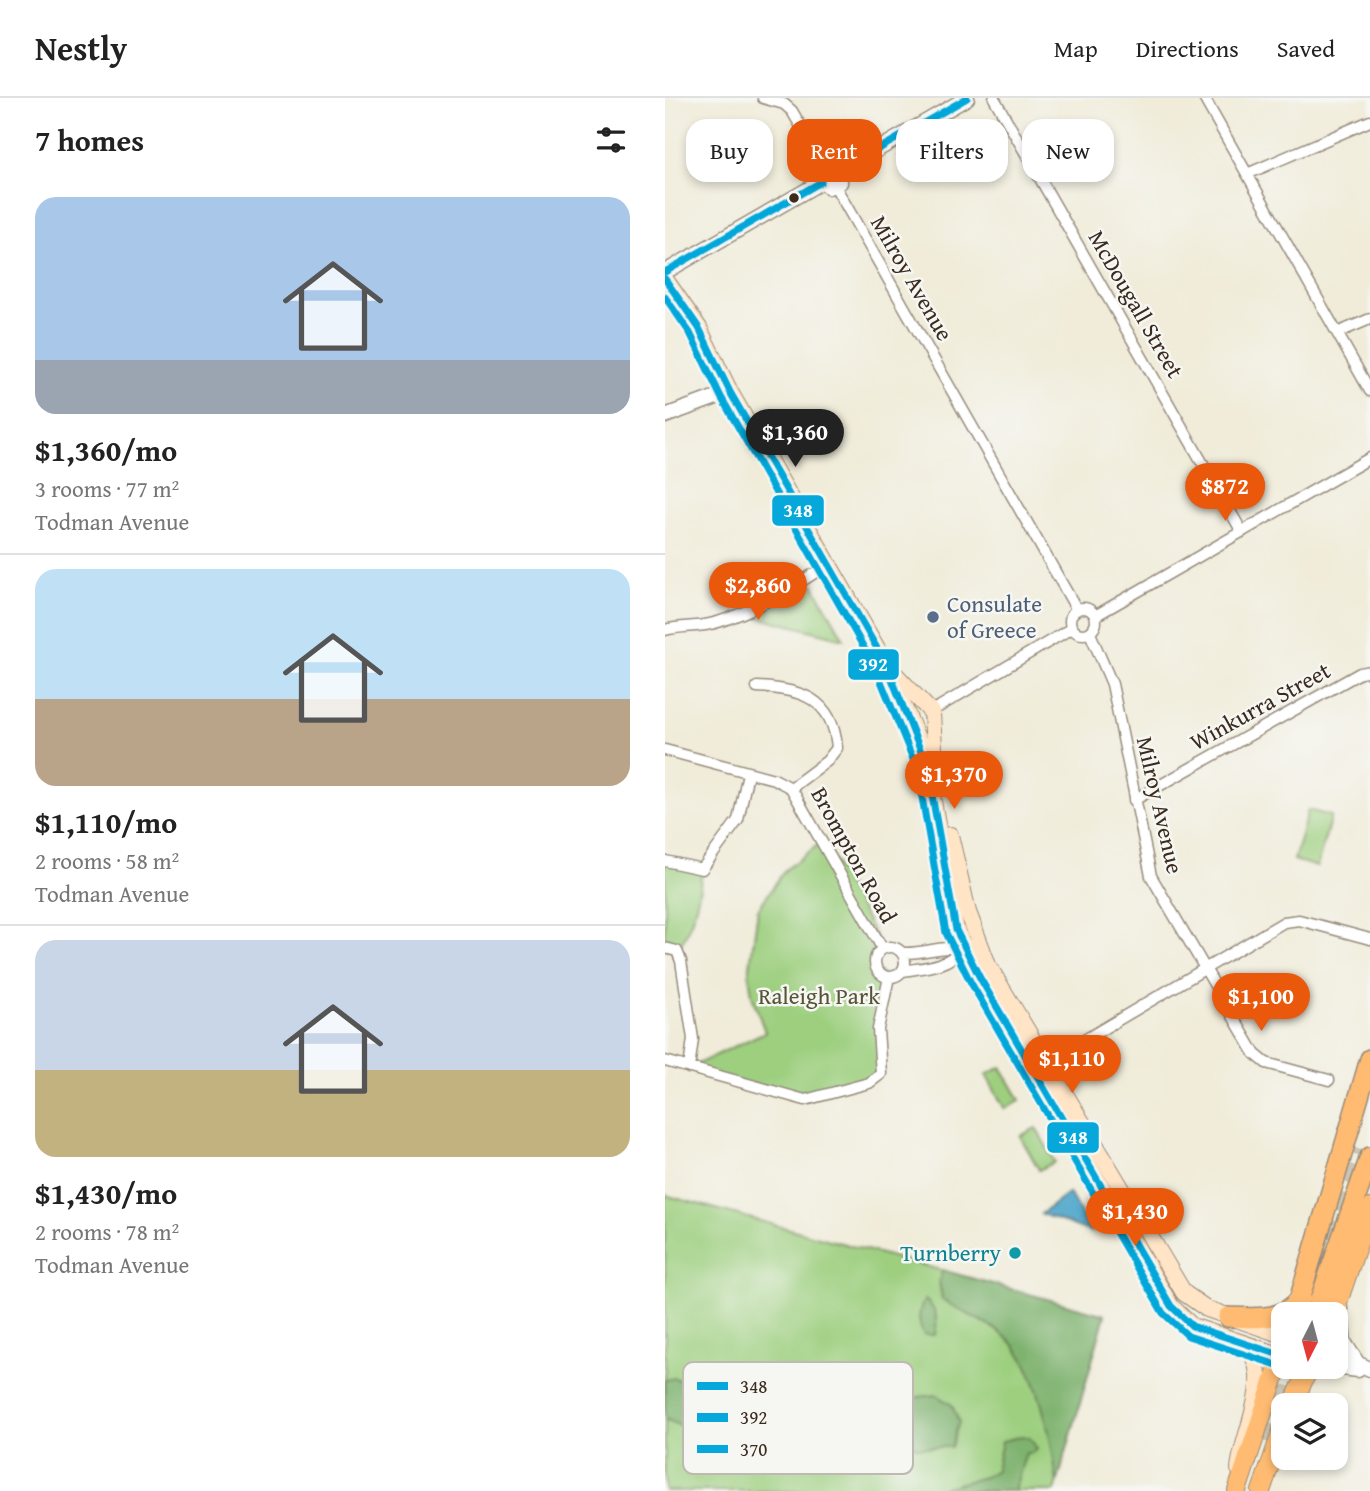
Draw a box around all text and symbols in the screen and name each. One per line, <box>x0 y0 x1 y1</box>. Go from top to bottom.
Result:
text: Nestly <box>35 24 127 72</box>
text: Map <box>1054 31 1098 66</box>
text: Directions <box>1136 31 1239 66</box>
text: Saved <box>1277 31 1335 66</box>
text: 7 homes <box>35 118 144 162</box>
chip: Buy <box>686 119 773 182</box>
chip: Rent <box>787 119 882 182</box>
chip: Filters <box>896 119 1008 182</box>
chip: New <box>1022 119 1114 182</box>
icon: filters <box>592 121 630 159</box>
unlabelled marker <box>787 191 801 205</box>
street label: Milroy Avenue <box>863 209 962 347</box>
street label: McDougall Street <box>1081 224 1192 384</box>
icon: home <box>270 243 396 369</box>
pin: $1,360 <box>738 410 852 469</box>
text: $1,360 <box>762 415 828 448</box>
text: $1,360/mo <box>35 428 177 472</box>
pin: $872 <box>1184 464 1266 523</box>
text: $872 <box>1201 469 1249 502</box>
text: 3 rooms · 77 m² <box>35 472 179 505</box>
line badge: 348 <box>771 494 825 527</box>
text: 348 <box>783 496 813 524</box>
text: Todman Avenue <box>35 505 189 538</box>
pin: $2,860 <box>701 562 815 622</box>
text: $2,860 <box>725 568 791 601</box>
place label: Consulate of Greece <box>947 587 1042 646</box>
marker: Consulate of Greece <box>925 609 941 625</box>
icon: home <box>270 615 396 741</box>
line badge: 392 <box>847 648 900 681</box>
text: 392 <box>858 650 888 678</box>
street label: Winkurra Street <box>1184 653 1336 758</box>
street label: Milroy Avenue <box>1129 733 1192 877</box>
pin: $1,370 <box>897 752 1011 811</box>
text: $1,370 <box>921 757 987 790</box>
street label: Brompton Road <box>803 781 906 929</box>
text: $1,110/mo <box>35 800 177 844</box>
text: 2 rooms · 58 m² <box>35 844 179 877</box>
text: Todman Avenue <box>35 877 189 910</box>
pin: $1,100 <box>1204 974 1318 1033</box>
park label: Raleigh Park <box>758 979 880 1012</box>
text: $1,100 <box>1228 979 1294 1012</box>
icon: home <box>270 986 396 1112</box>
pin: $1,110 <box>1015 1035 1129 1095</box>
text: $1,110 <box>1039 1041 1105 1074</box>
line badge: 348 <box>1046 1121 1100 1154</box>
text: 348 <box>1058 1123 1088 1151</box>
text: $1,430/mo <box>35 1171 177 1215</box>
pin: $1,430 <box>1078 1188 1192 1248</box>
text: $1,430 <box>1102 1194 1168 1227</box>
text: 2 rooms · 78 m² <box>35 1215 179 1248</box>
place label: Turnberry <box>900 1236 1002 1269</box>
marker: Turnberry <box>1007 1245 1023 1261</box>
text: Todman Avenue <box>35 1248 189 1281</box>
north arrow <box>1271 1302 1347 1379</box>
map controls <box>1271 1302 1348 1470</box>
legend <box>683 1362 913 1474</box>
text: 348 <box>740 1372 767 1400</box>
button: layers <box>1271 1393 1348 1470</box>
text: 392 <box>740 1403 767 1431</box>
text: 370 <box>740 1435 767 1463</box>

